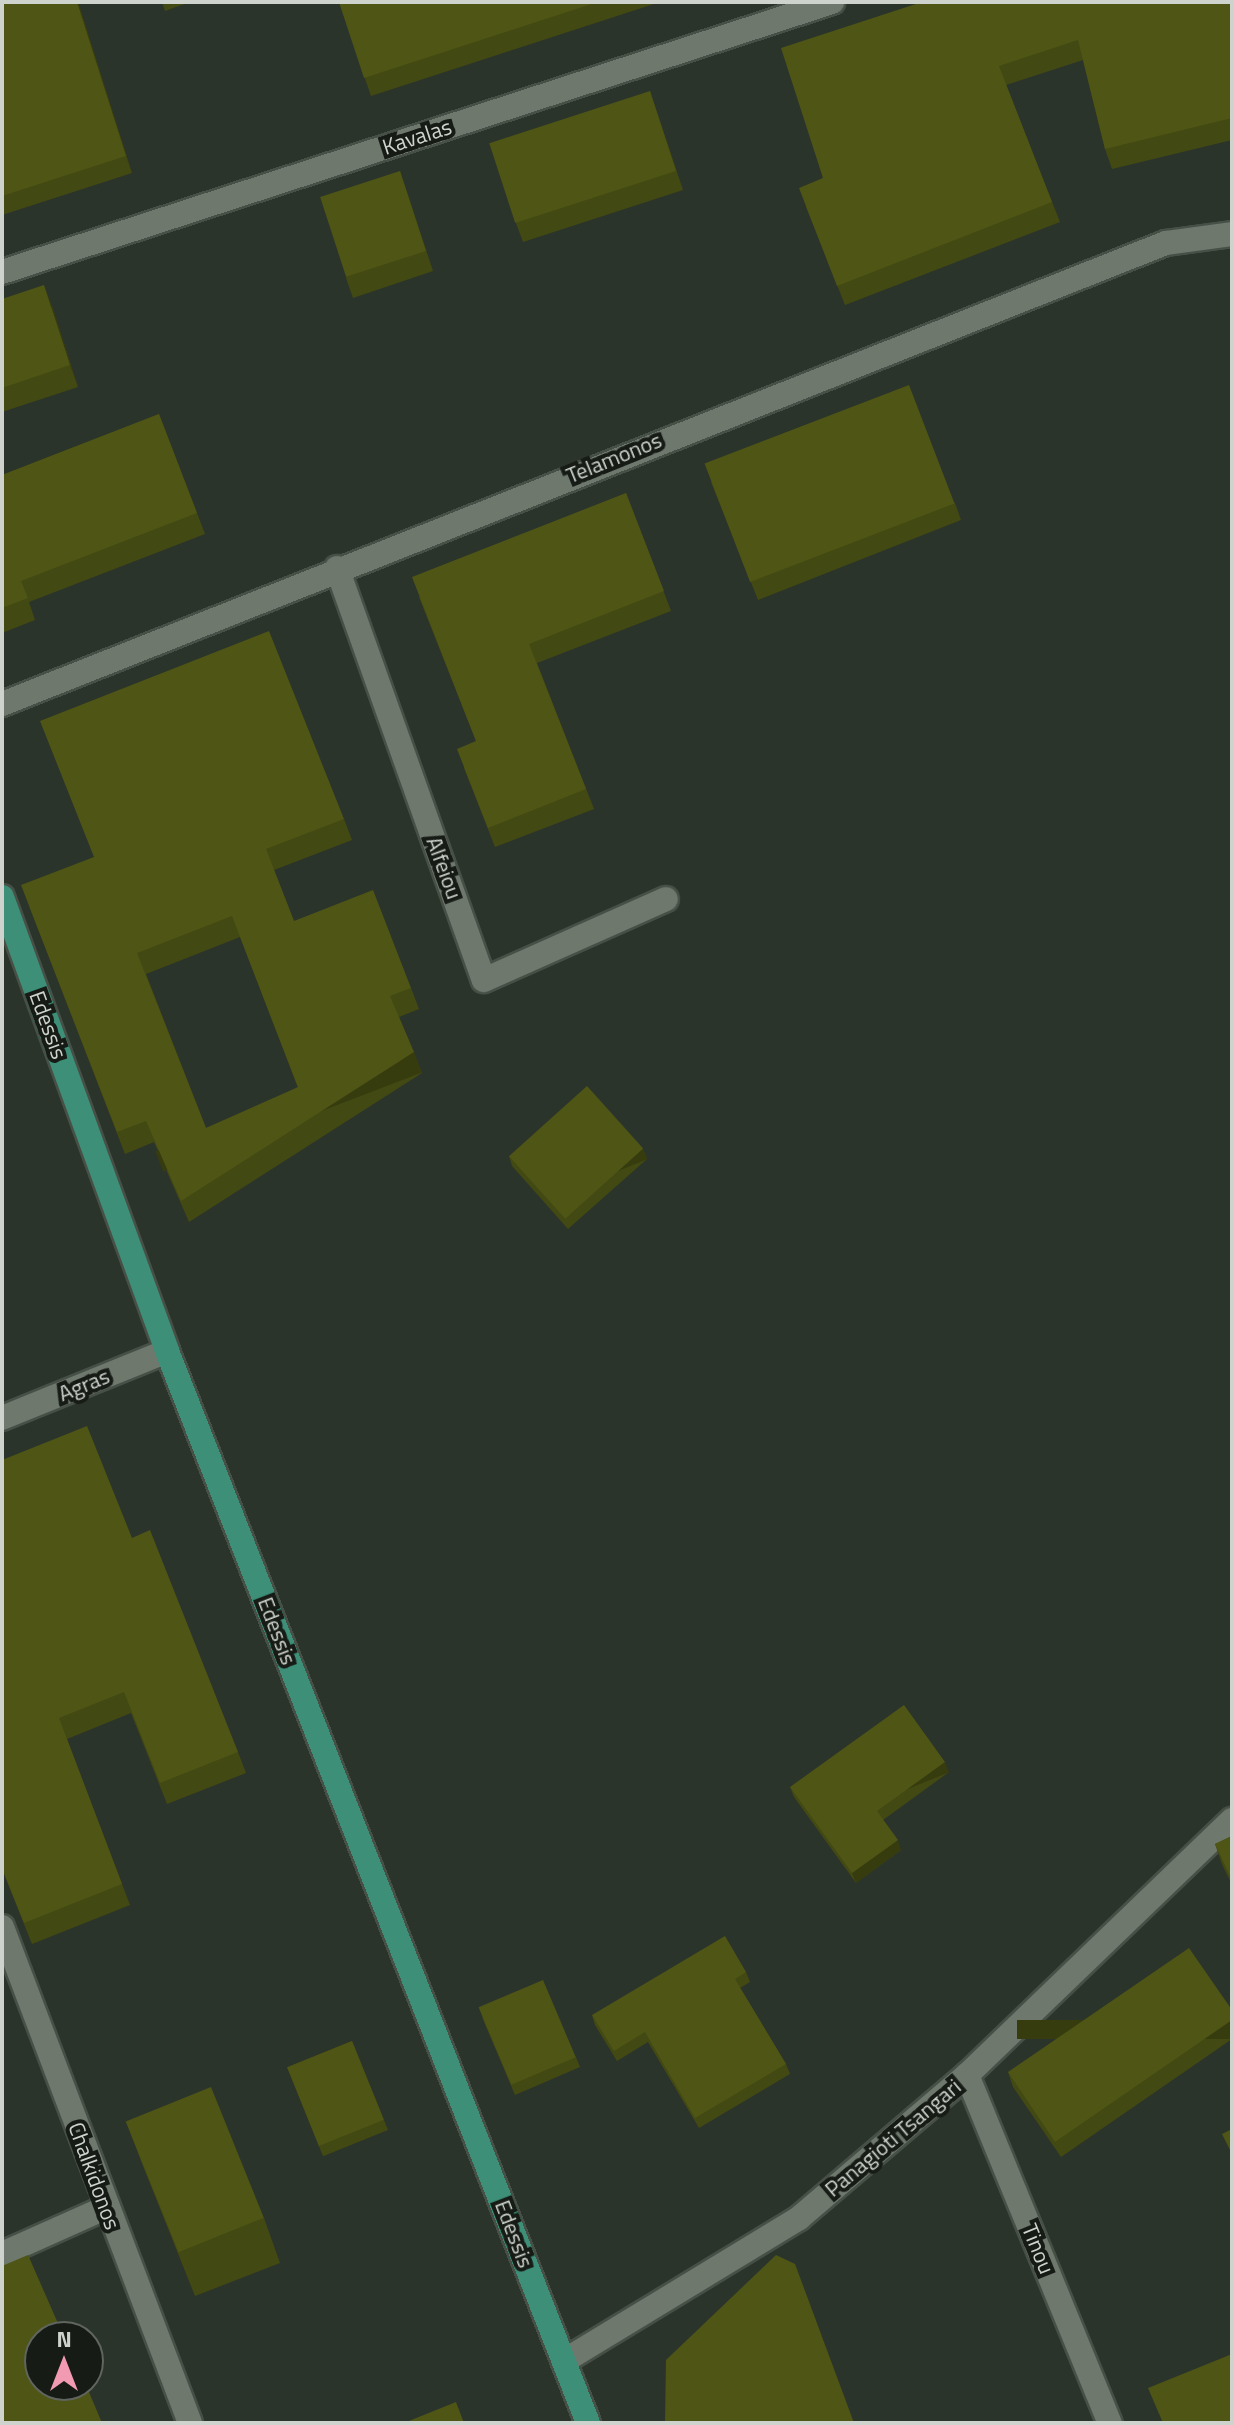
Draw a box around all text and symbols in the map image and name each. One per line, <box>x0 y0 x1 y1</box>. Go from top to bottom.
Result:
street label: Kavalas <box>379 113 455 161</box>
street label: Telamonos <box>562 427 666 489</box>
street label: Alfeiou <box>421 833 467 903</box>
street label: Edessis <box>24 987 72 1063</box>
street label: Agras <box>54 1363 114 1407</box>
street label: Edessis <box>252 1593 302 1669</box>
street label: Panagioti Tsangari <box>820 2073 966 2203</box>
street label: Chalkidonos <box>62 2119 126 2233</box>
street label: Edessis <box>489 2196 539 2272</box>
street label: Tinou <box>1016 2220 1060 2278</box>
north arrow <box>24 2321 104 2401</box>
text: N <box>56 2322 72 2356</box>

